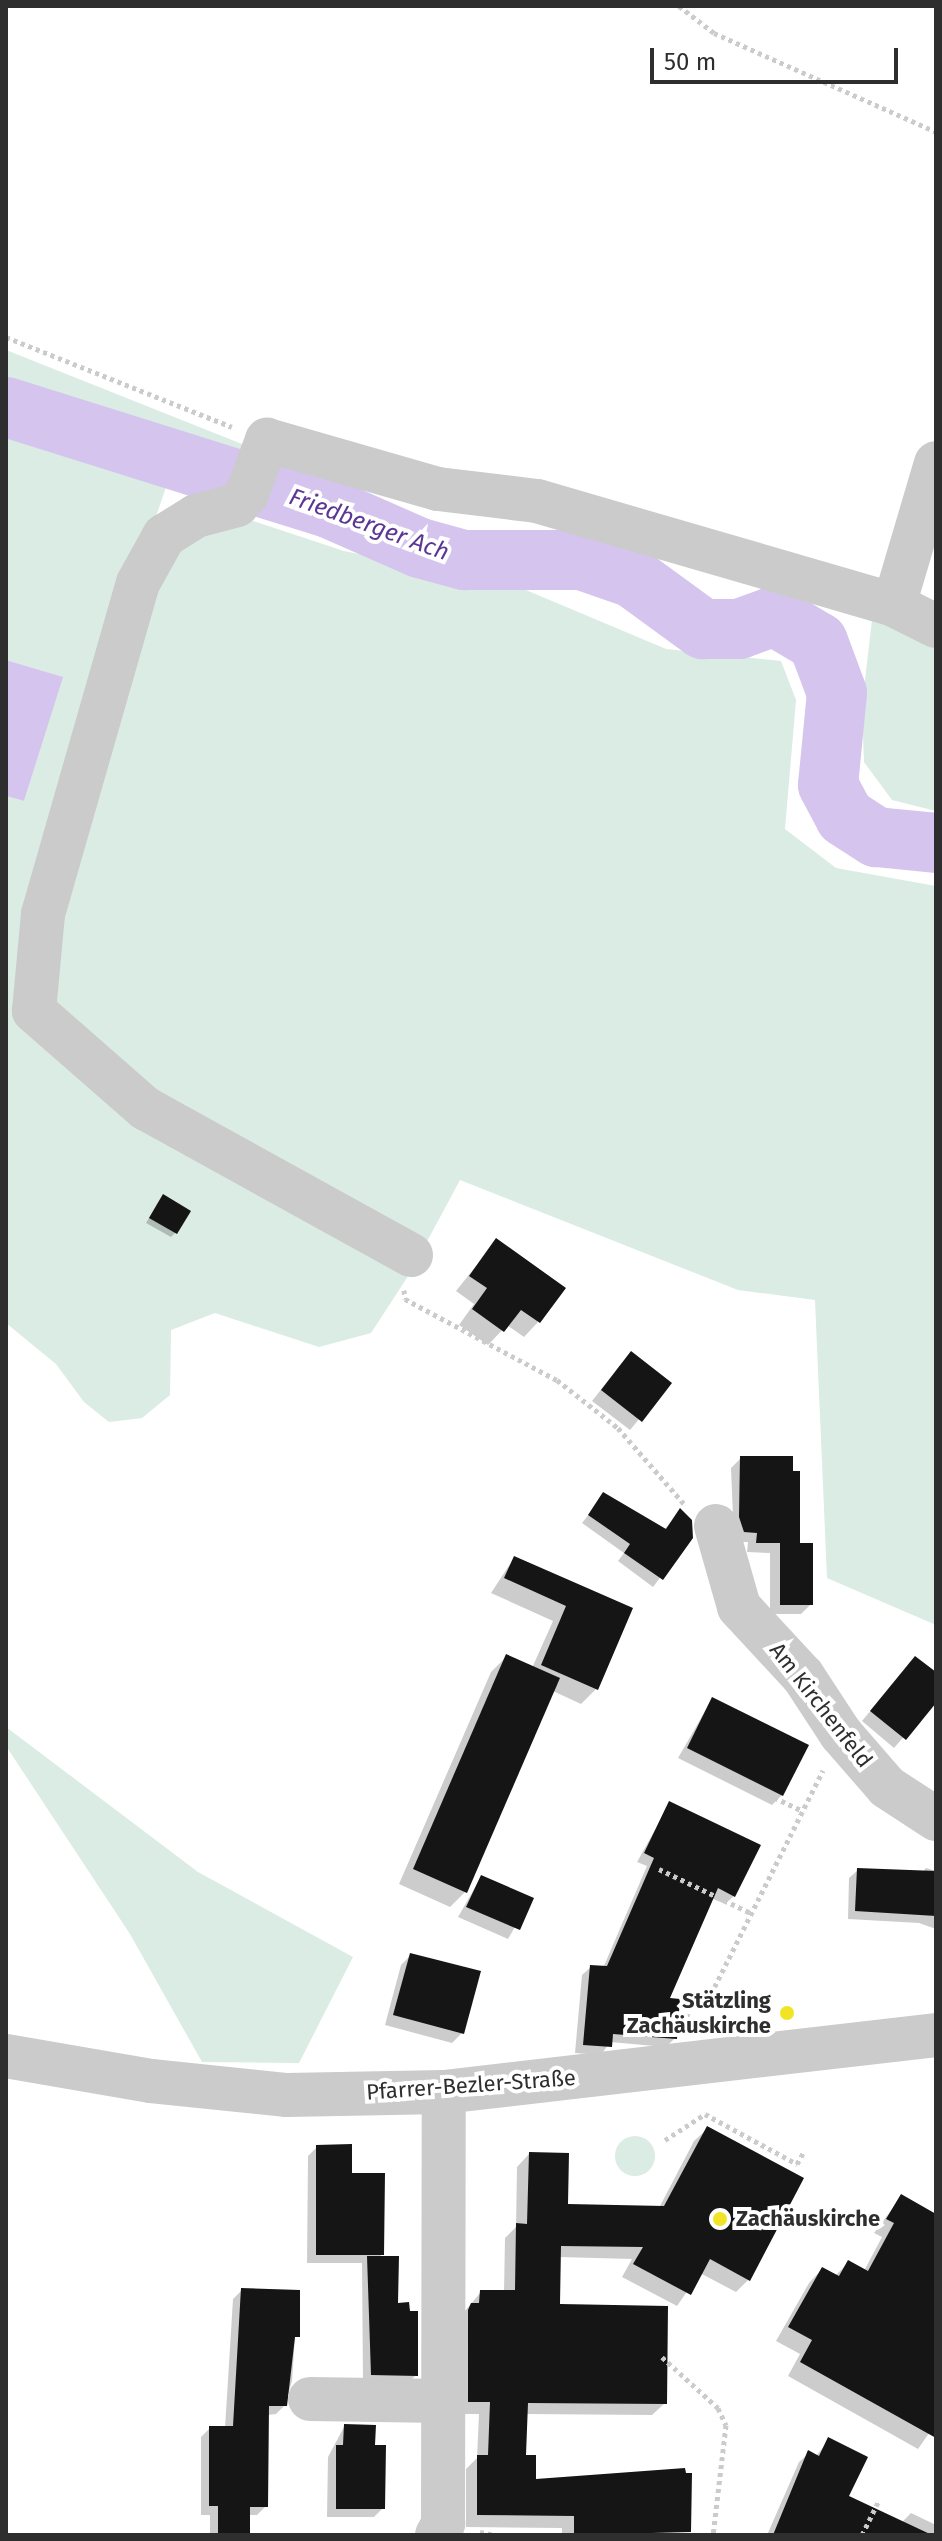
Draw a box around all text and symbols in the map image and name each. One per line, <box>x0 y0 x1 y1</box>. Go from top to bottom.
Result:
scale bar <box>654 32 902 82</box>
text: 50 m <box>664 48 716 76</box>
water label: Friedberger Ach <box>285 483 453 567</box>
street label: Am Kirchenfeld <box>764 1637 878 1773</box>
place label: Stätzling Zachäuskirche <box>627 1987 771 2038</box>
marker: Stätzling Zachäuskirche <box>778 2004 796 2022</box>
street label: Pfarrer-Bezler-Straße <box>365 2065 577 2105</box>
place label: Zachäuskirche <box>736 2206 880 2232</box>
marker: Zachäuskirche <box>711 2210 729 2228</box>

